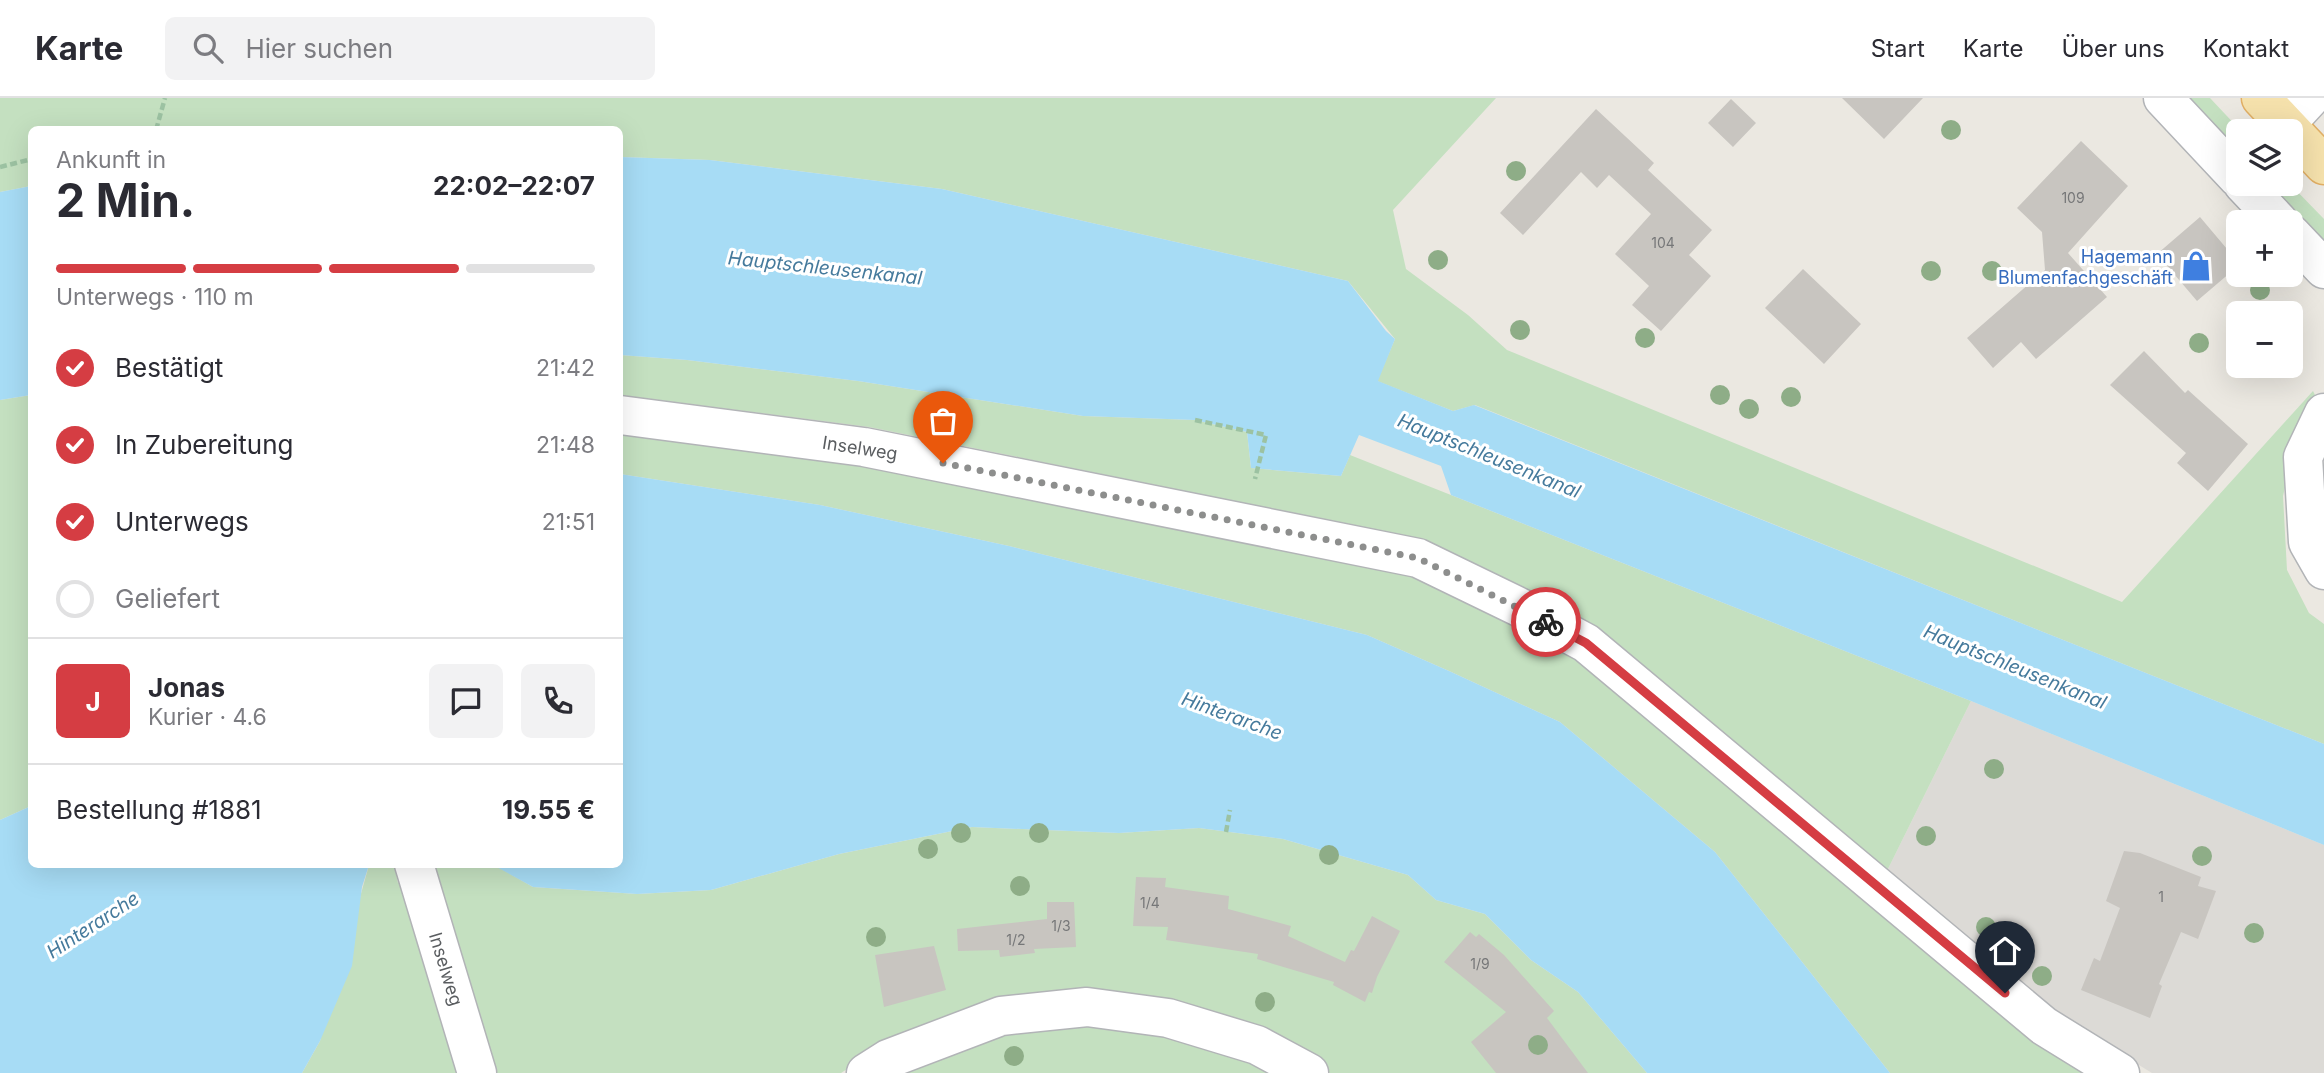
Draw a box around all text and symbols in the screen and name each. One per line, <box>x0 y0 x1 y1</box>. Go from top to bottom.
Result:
search box <box>165 17 655 80</box>
text: Karte <box>35 28 123 68</box>
icon: search <box>189 29 227 67</box>
text: Hier suchen <box>245 33 393 64</box>
text: Start <box>1871 34 1925 63</box>
text: Karte <box>1963 34 2023 63</box>
text: Über uns <box>2061 34 2165 63</box>
text: Kontakt <box>2203 34 2289 63</box>
map controls <box>2226 119 2303 378</box>
button: layers <box>2226 119 2303 196</box>
text: Ankunft in <box>56 146 166 174</box>
text: 22:02–22:07 <box>433 170 595 201</box>
text: 2 Min. <box>56 172 195 228</box>
house number: 109 <box>2061 189 2085 206</box>
button: + <box>2226 210 2303 287</box>
house number: 104 <box>1651 234 1675 251</box>
water label: Hauptschleusenkanal <box>727 246 924 290</box>
place label: Hagemann Blumenfachgeschäft <box>1998 246 2173 288</box>
shop icon: Hagemann Blumenfachgeschäft <box>2179 249 2213 283</box>
text: Unterwegs · 110 m <box>56 283 254 311</box>
button: − <box>2226 301 2303 378</box>
icon: check <box>56 349 94 387</box>
text: Bestätigt <box>115 352 223 383</box>
text: 21:42 <box>536 354 595 382</box>
pin <box>913 391 973 463</box>
icon: bag <box>924 402 962 440</box>
water label: Hauptschleusenkanal <box>1394 409 1584 503</box>
icon: check <box>56 426 94 464</box>
text: In Zubereitung <box>115 429 293 460</box>
text: 21:48 <box>536 431 595 459</box>
street label: Inselweg <box>821 432 899 464</box>
icon: check <box>56 503 94 541</box>
text: Unterwegs <box>115 506 249 537</box>
text: 21:51 <box>542 508 595 536</box>
text: Geliefert <box>115 583 220 614</box>
courier <box>1511 587 1581 657</box>
icon: bike <box>1527 603 1565 641</box>
water label: Hauptschleusenkanal <box>1920 620 2110 714</box>
button: chat <box>429 664 503 738</box>
button: phone <box>521 664 595 738</box>
text: Jonas <box>148 672 225 703</box>
text: J <box>85 686 101 717</box>
water label: Hinterarche <box>1179 687 1285 745</box>
text: Kurier · 4.6 <box>148 703 267 731</box>
text: Bestellung #1881 <box>56 794 262 825</box>
text: 19.55 € <box>502 794 595 825</box>
water label: Hinterarche <box>43 887 143 963</box>
house number: 1 <box>2158 888 2164 905</box>
house number: 1/4 <box>1140 894 1160 911</box>
house number: 1/3 <box>1051 917 1071 934</box>
pin <box>1975 921 2035 993</box>
street label: Inselweg <box>425 930 467 1008</box>
house number: 1/2 <box>1006 931 1026 948</box>
icon: home <box>1986 932 2024 970</box>
house number: 1/9 <box>1470 955 1490 972</box>

